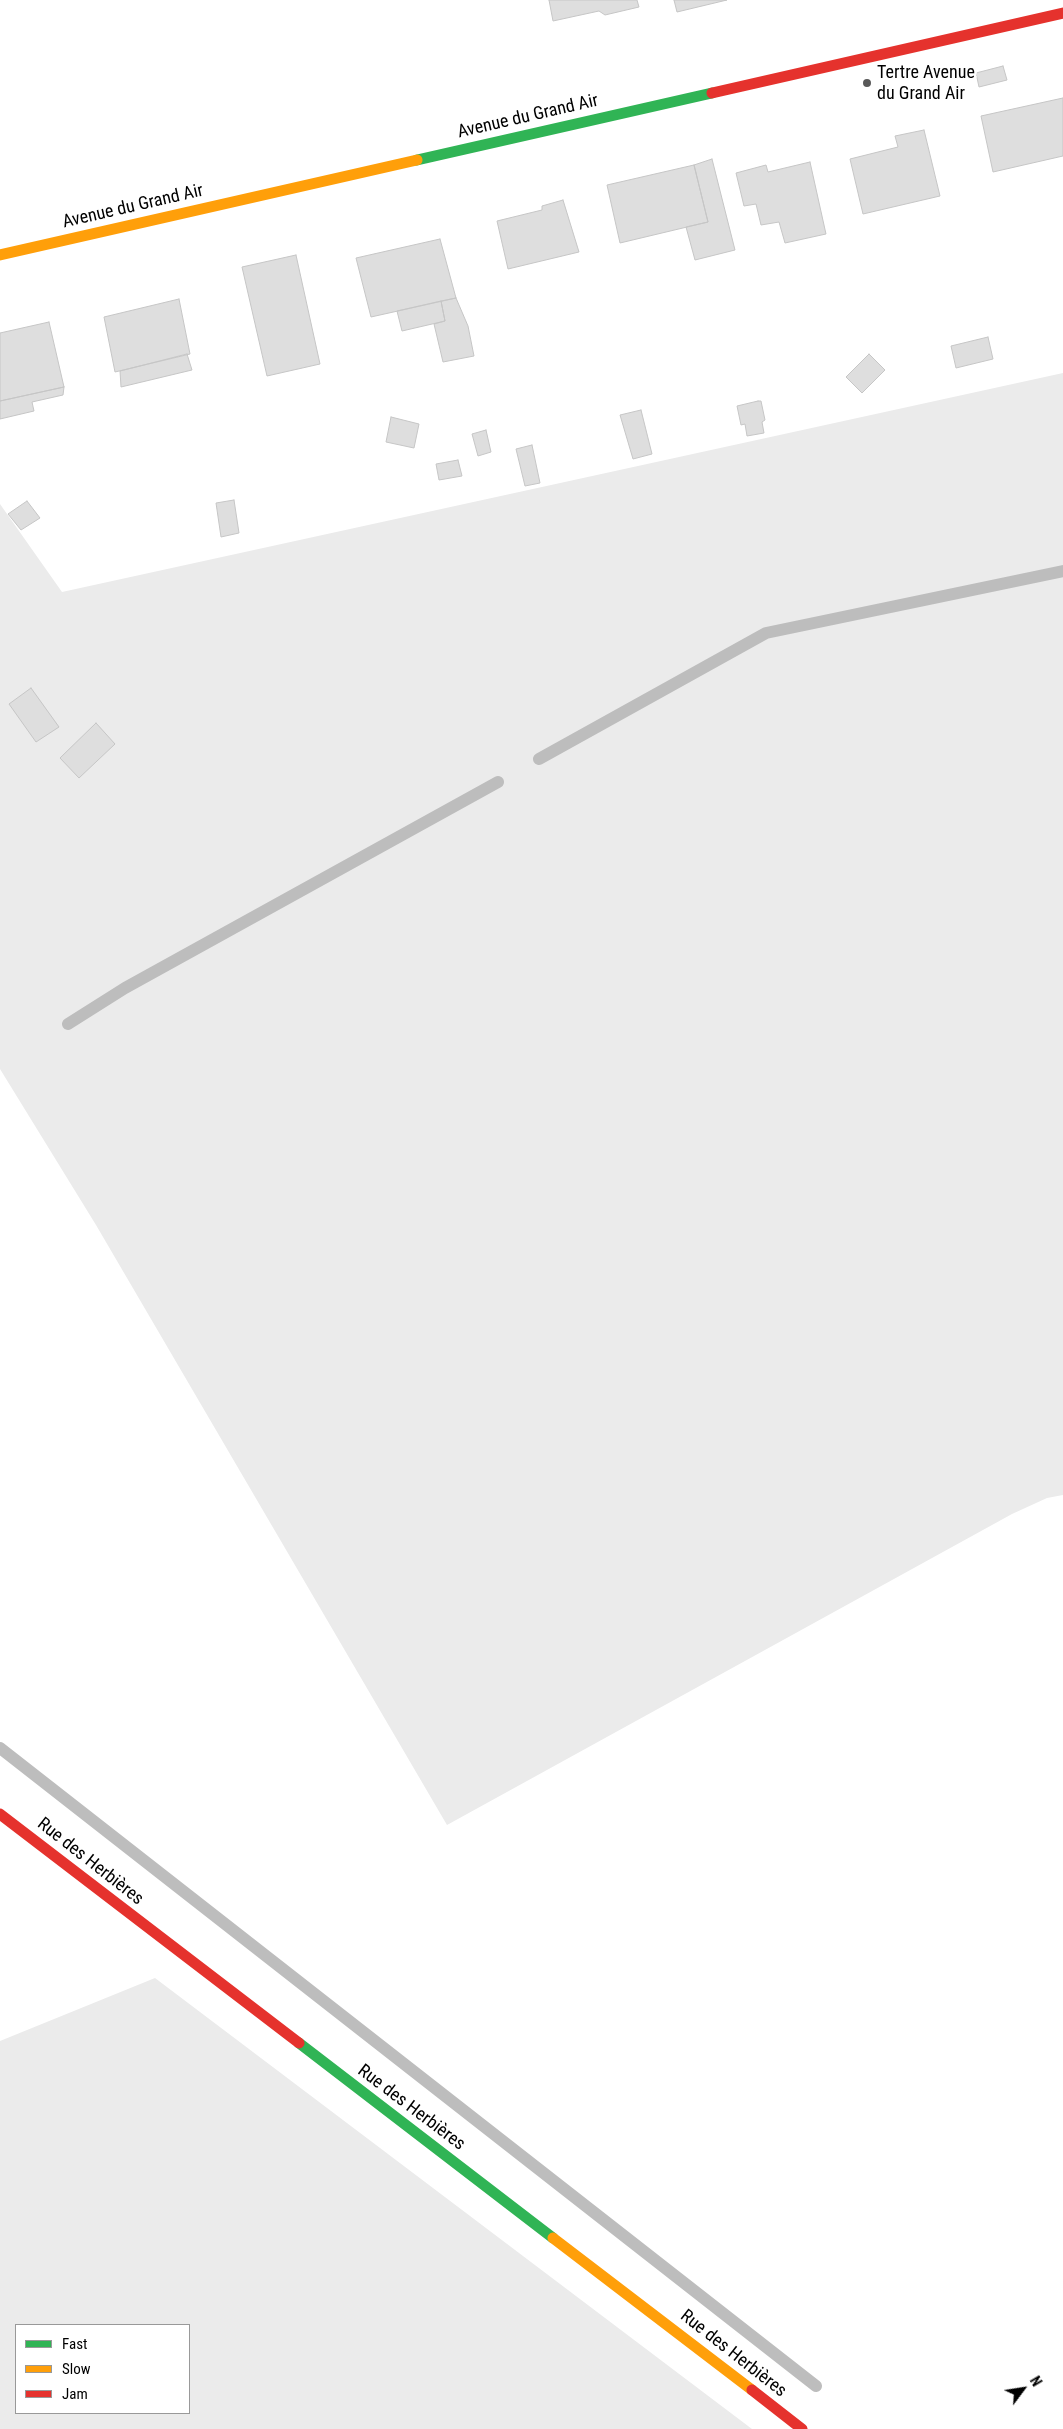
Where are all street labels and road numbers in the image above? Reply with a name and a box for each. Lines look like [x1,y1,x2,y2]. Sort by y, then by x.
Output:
street label: Avenue du Grand Air [455,90,601,144]
street label: Avenue du Grand Air [60,180,206,234]
street label: Rue des Herbières [33,1814,147,1910]
street label: Rue des Herbières [353,2061,469,2155]
street label: Rue des Herbières [676,2306,790,2402]

